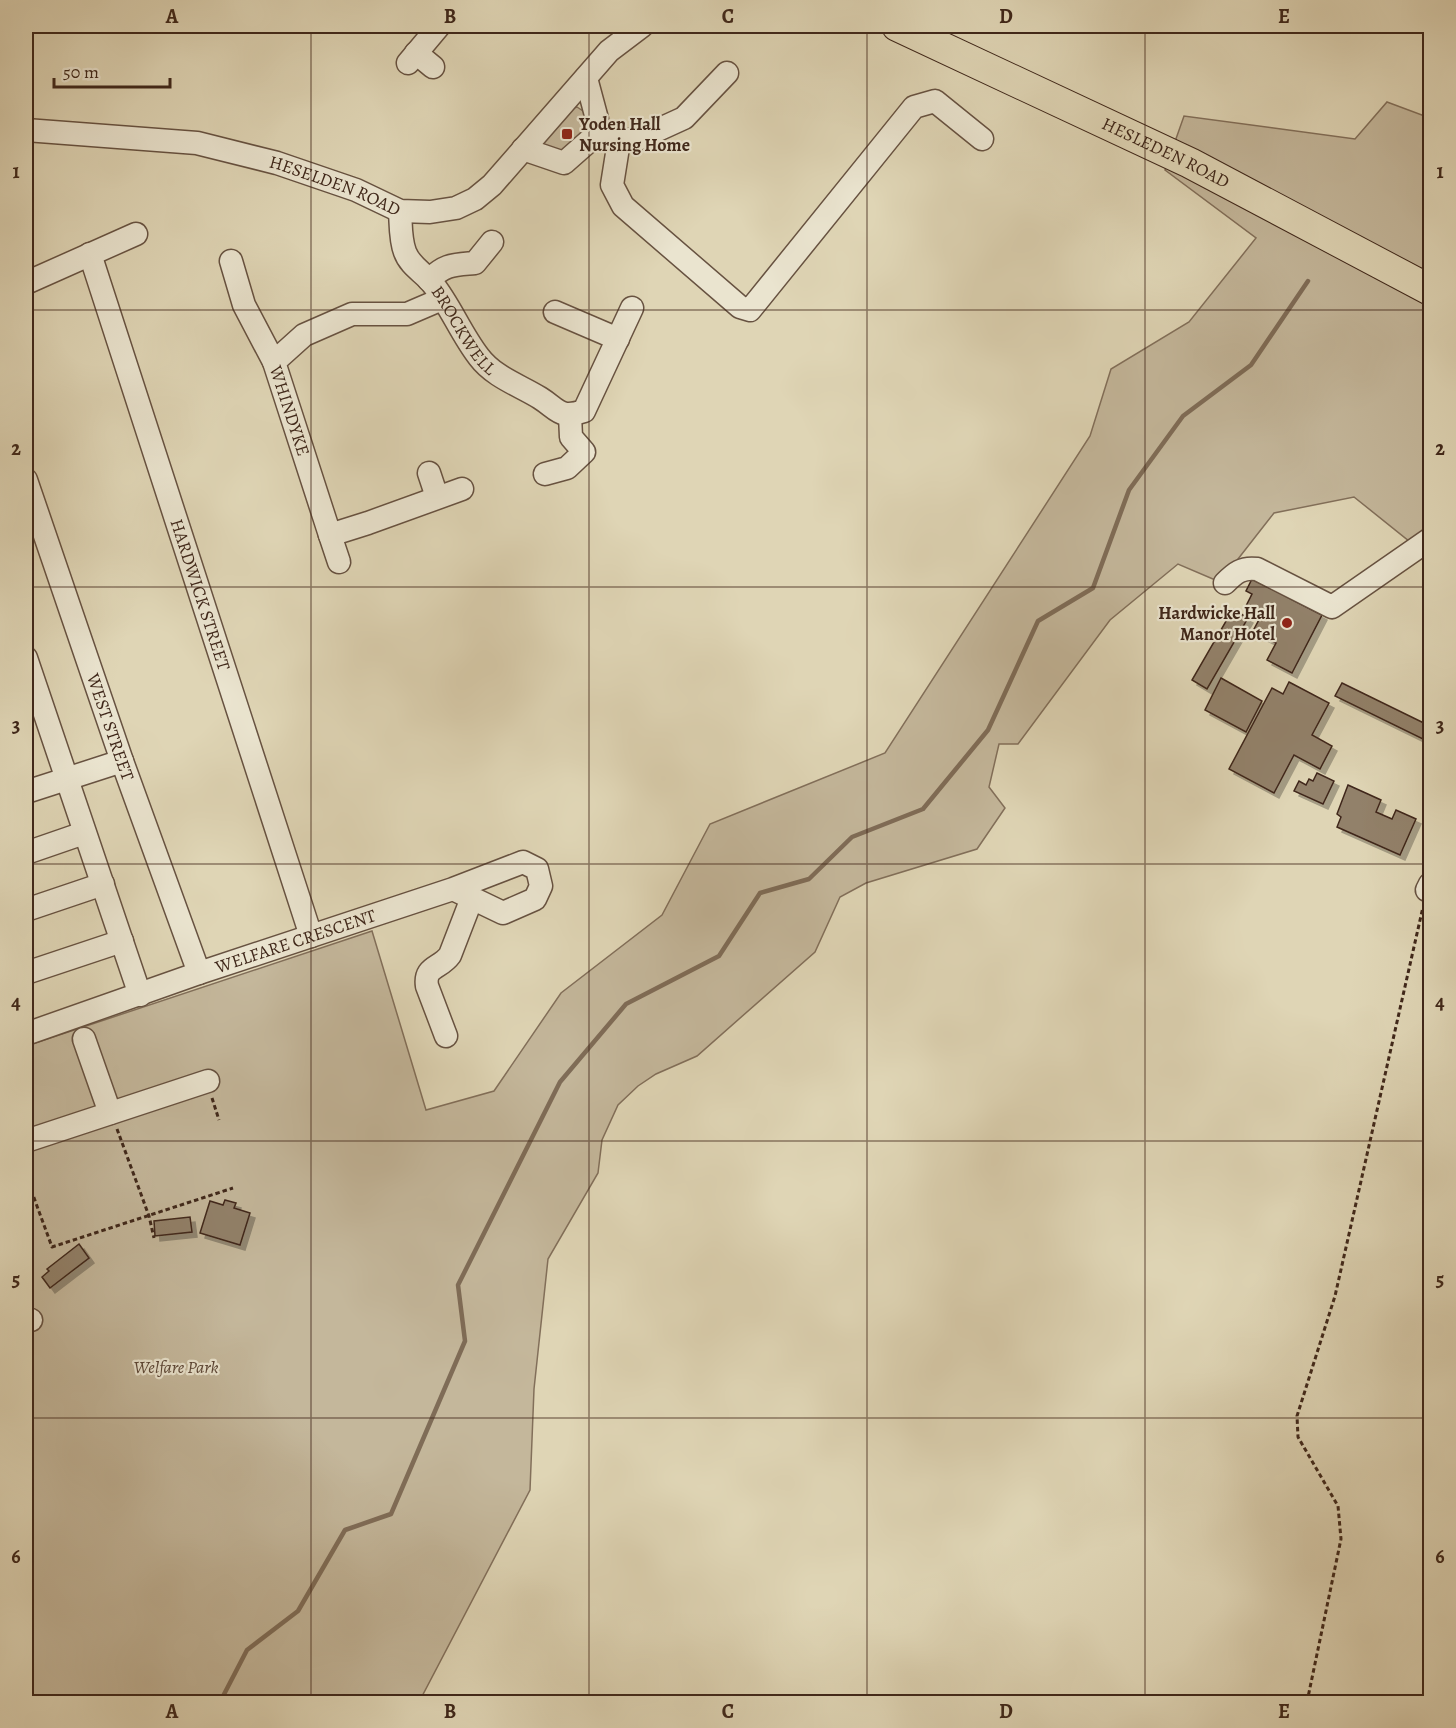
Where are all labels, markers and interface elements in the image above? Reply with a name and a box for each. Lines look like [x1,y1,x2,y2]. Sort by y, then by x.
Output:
text: A [165,3,179,30]
text: B [444,3,456,30]
text: C [722,3,734,30]
text: D [999,3,1013,30]
text: E [1278,3,1290,30]
scale bar [54,51,170,89]
text: 50 m [63,60,99,84]
street label: HESLEDEN ROAD [1098,111,1234,194]
place label: Yoden Hall Nursing Home [578,112,690,157]
marker: Yoden Hall Nursing Home [560,127,574,141]
street label: HESELDEN ROAD [267,150,405,222]
text: 1 [12,158,20,185]
text: 1 [1436,158,1444,185]
street label: BROCKWELL [426,281,502,381]
street label: WHINDYKE [264,361,316,459]
text: 2 [11,435,21,462]
text: 2 [1435,435,1445,462]
street label: HARDWICK STREET [165,516,236,674]
place label: Hardwicke Hall Manor Hotel [1158,601,1275,646]
marker: Hardwicke Hall Manor Hotel [1280,616,1294,630]
street label: WEST STREET [81,669,140,784]
text: 3 [12,712,20,739]
text: 3 [1436,712,1444,739]
street label: WELFARE CRESCENT [211,903,379,979]
text: 4 [11,989,21,1016]
text: 4 [1435,989,1445,1016]
text: 5 [12,1266,20,1293]
text: 5 [1436,1266,1444,1293]
park label: Welfare Park [133,1355,219,1379]
text: 6 [11,1543,21,1570]
text: 6 [1435,1543,1445,1570]
text: A [165,1698,179,1725]
text: B [444,1698,456,1725]
text: C [722,1698,734,1725]
text: D [999,1698,1013,1725]
text: E [1278,1698,1290,1725]

